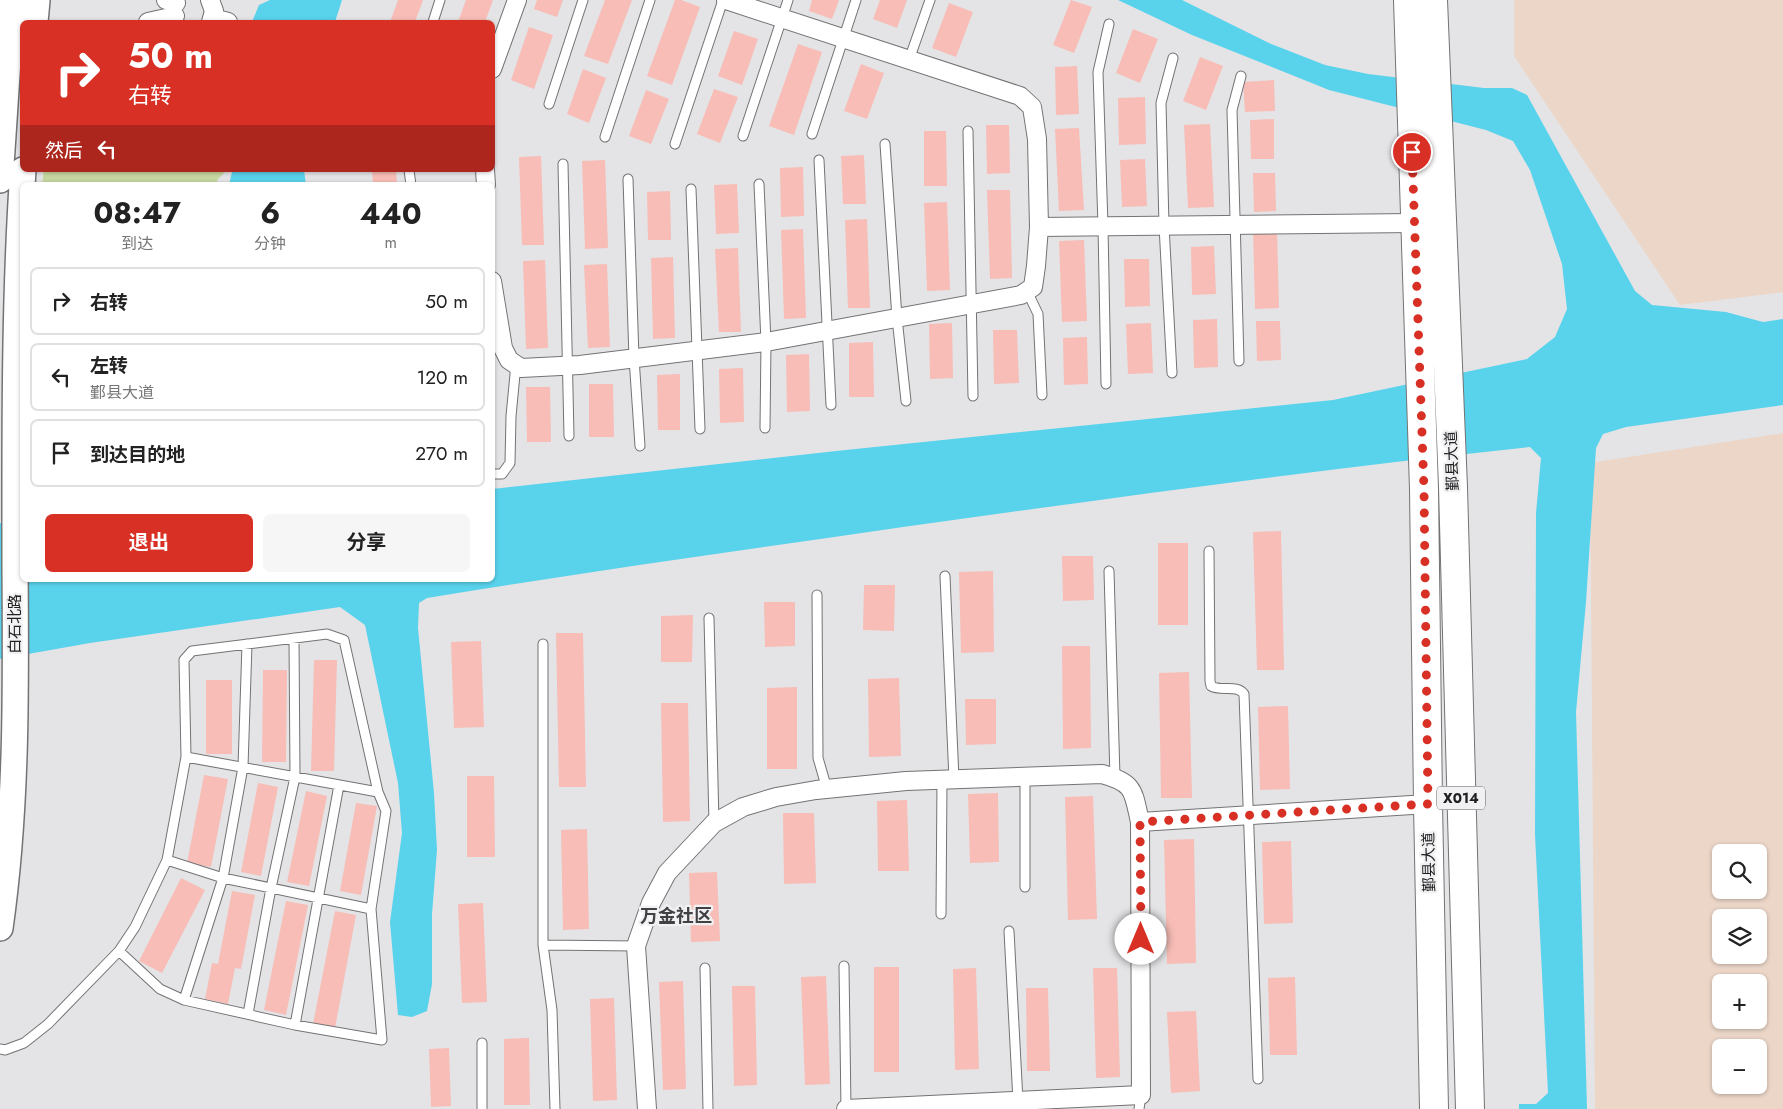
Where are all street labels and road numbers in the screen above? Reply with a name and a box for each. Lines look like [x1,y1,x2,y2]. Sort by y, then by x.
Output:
street label: 鄞县大道 [1440,431,1464,491]
street label: 白石北路 [4,594,26,654]
road number: X014 [1437,786,1485,810]
street label: 鄞县大道 [1417,832,1441,892]

